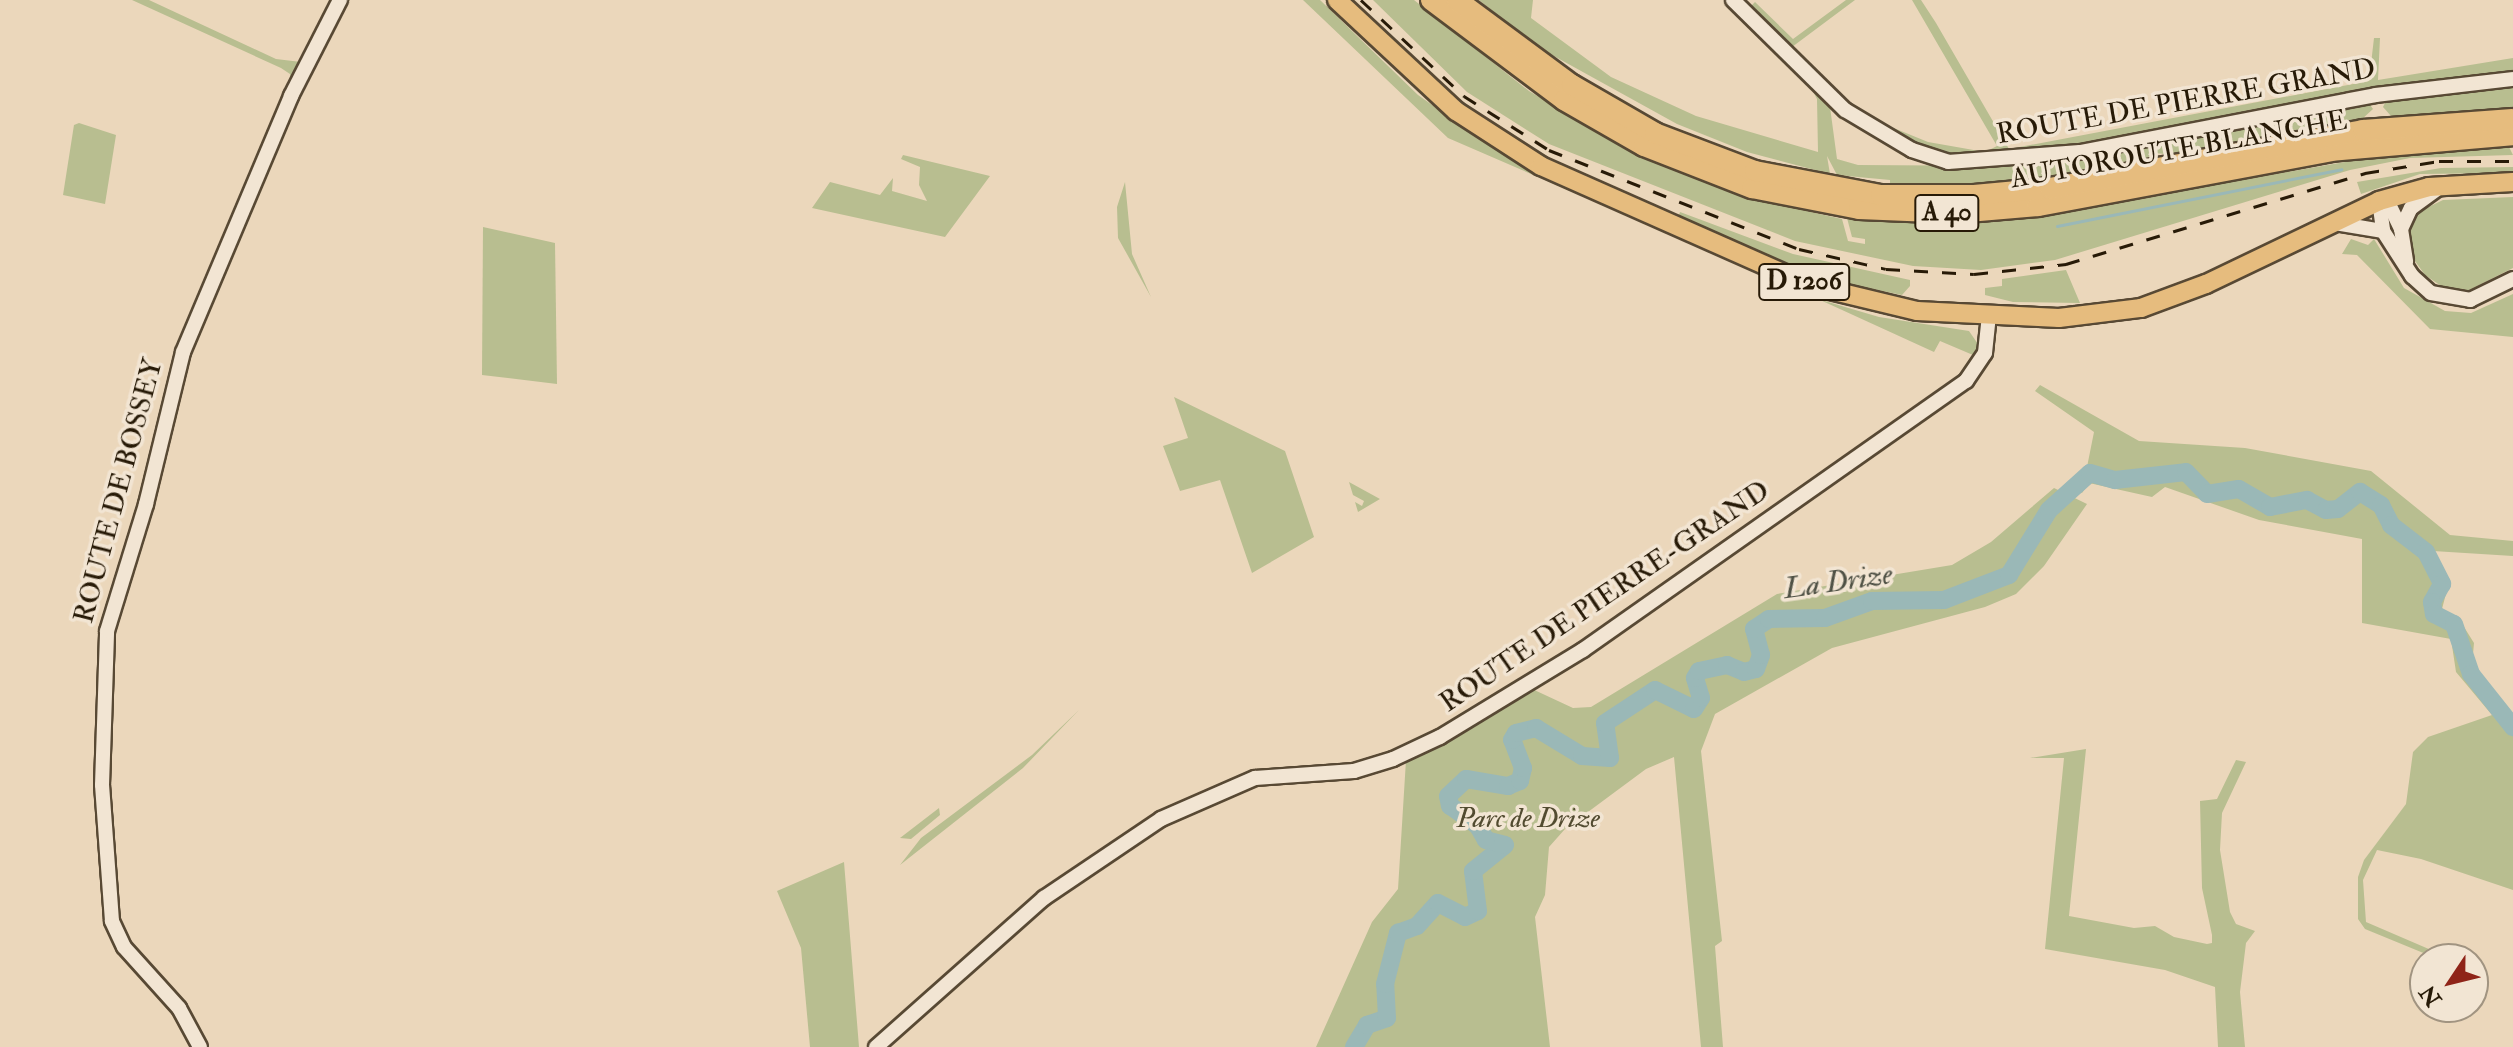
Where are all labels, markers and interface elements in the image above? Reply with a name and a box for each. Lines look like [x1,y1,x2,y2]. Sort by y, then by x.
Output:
street label: ROUTE DE PIERRE GRAND [1994,52,2378,152]
street label: AUTOROUTE BLANCHE [2008,104,2350,196]
road number: A 40 [1913,191,1981,235]
road number: D 1206 [1758,260,1850,304]
street label: ROUTE DE BOSSEY [67,355,171,627]
street label: ROUTE DE PIERRE-GRAND [1434,474,1776,720]
water label: La Drize [1781,557,1895,607]
park label: Parc de Drize [1456,802,1600,836]
north arrow [2409,943,2489,1023]
text: N [2414,980,2448,1012]

